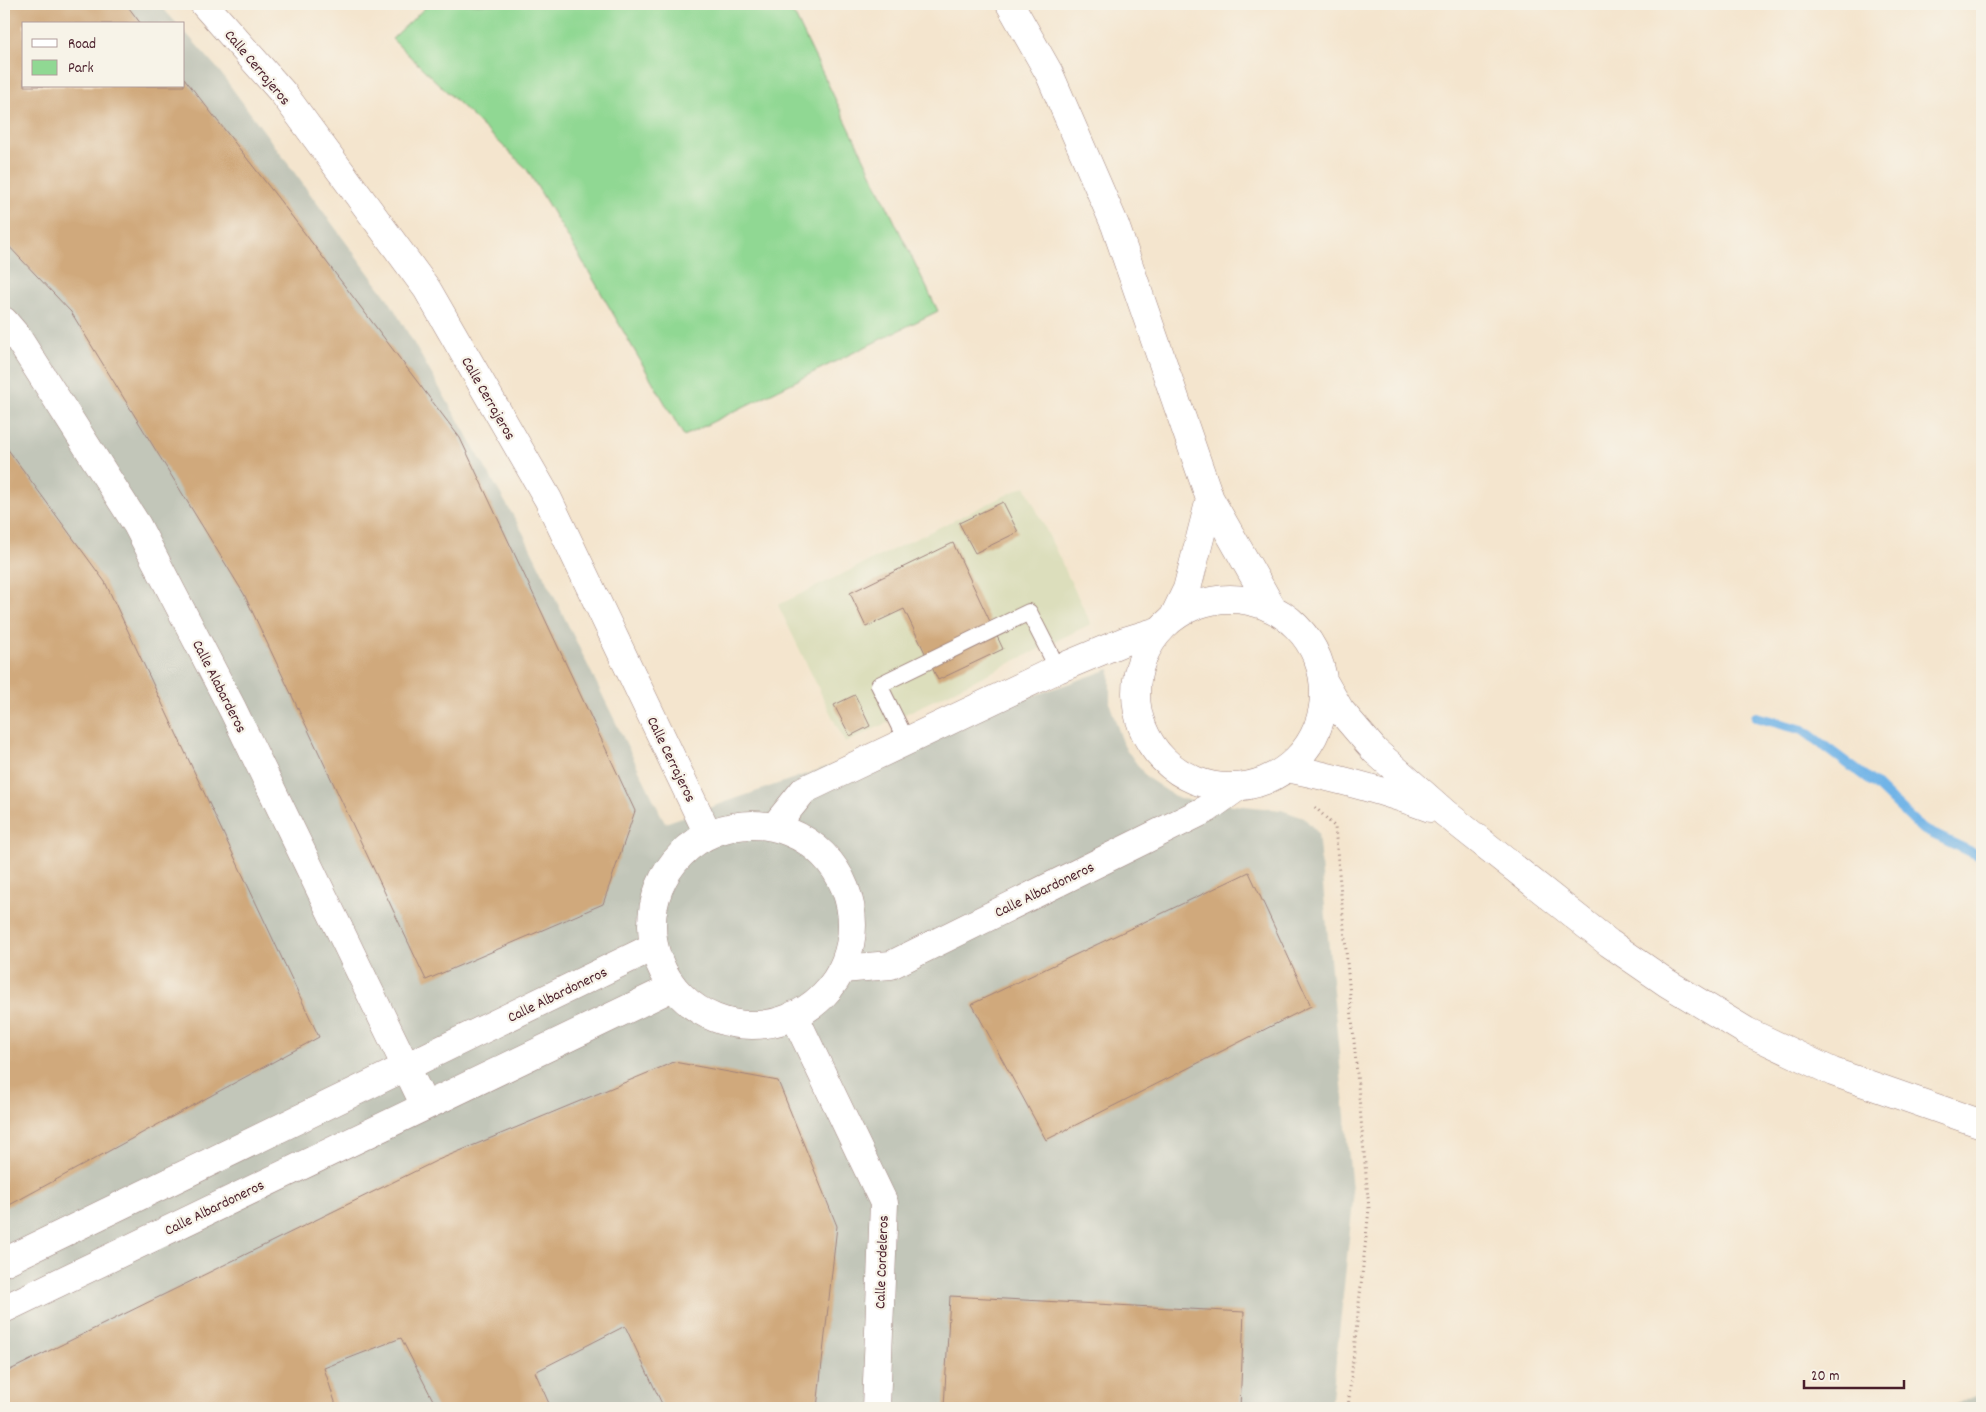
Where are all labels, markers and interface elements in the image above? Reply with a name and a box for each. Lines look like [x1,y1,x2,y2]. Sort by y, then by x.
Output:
legend [22,22,185,88]
street label: Calle Cerrajeros [218,26,295,111]
text: Road [68,34,96,56]
text: Park [68,58,94,80]
street label: Calle Cerrajeros [455,353,520,445]
street label: Calle Alabarderos [185,637,251,737]
street label: Calle Cerrajeros [640,713,700,806]
street label: Calle Albardoneros [991,857,1098,924]
street label: Calle Albardoneros [504,962,611,1029]
street label: Calle Albardoneros [161,1175,268,1242]
street label: Calle Cordeleros [870,1215,896,1309]
scale bar [1804,1357,1904,1389]
text: 20 m [1811,1366,1839,1388]

